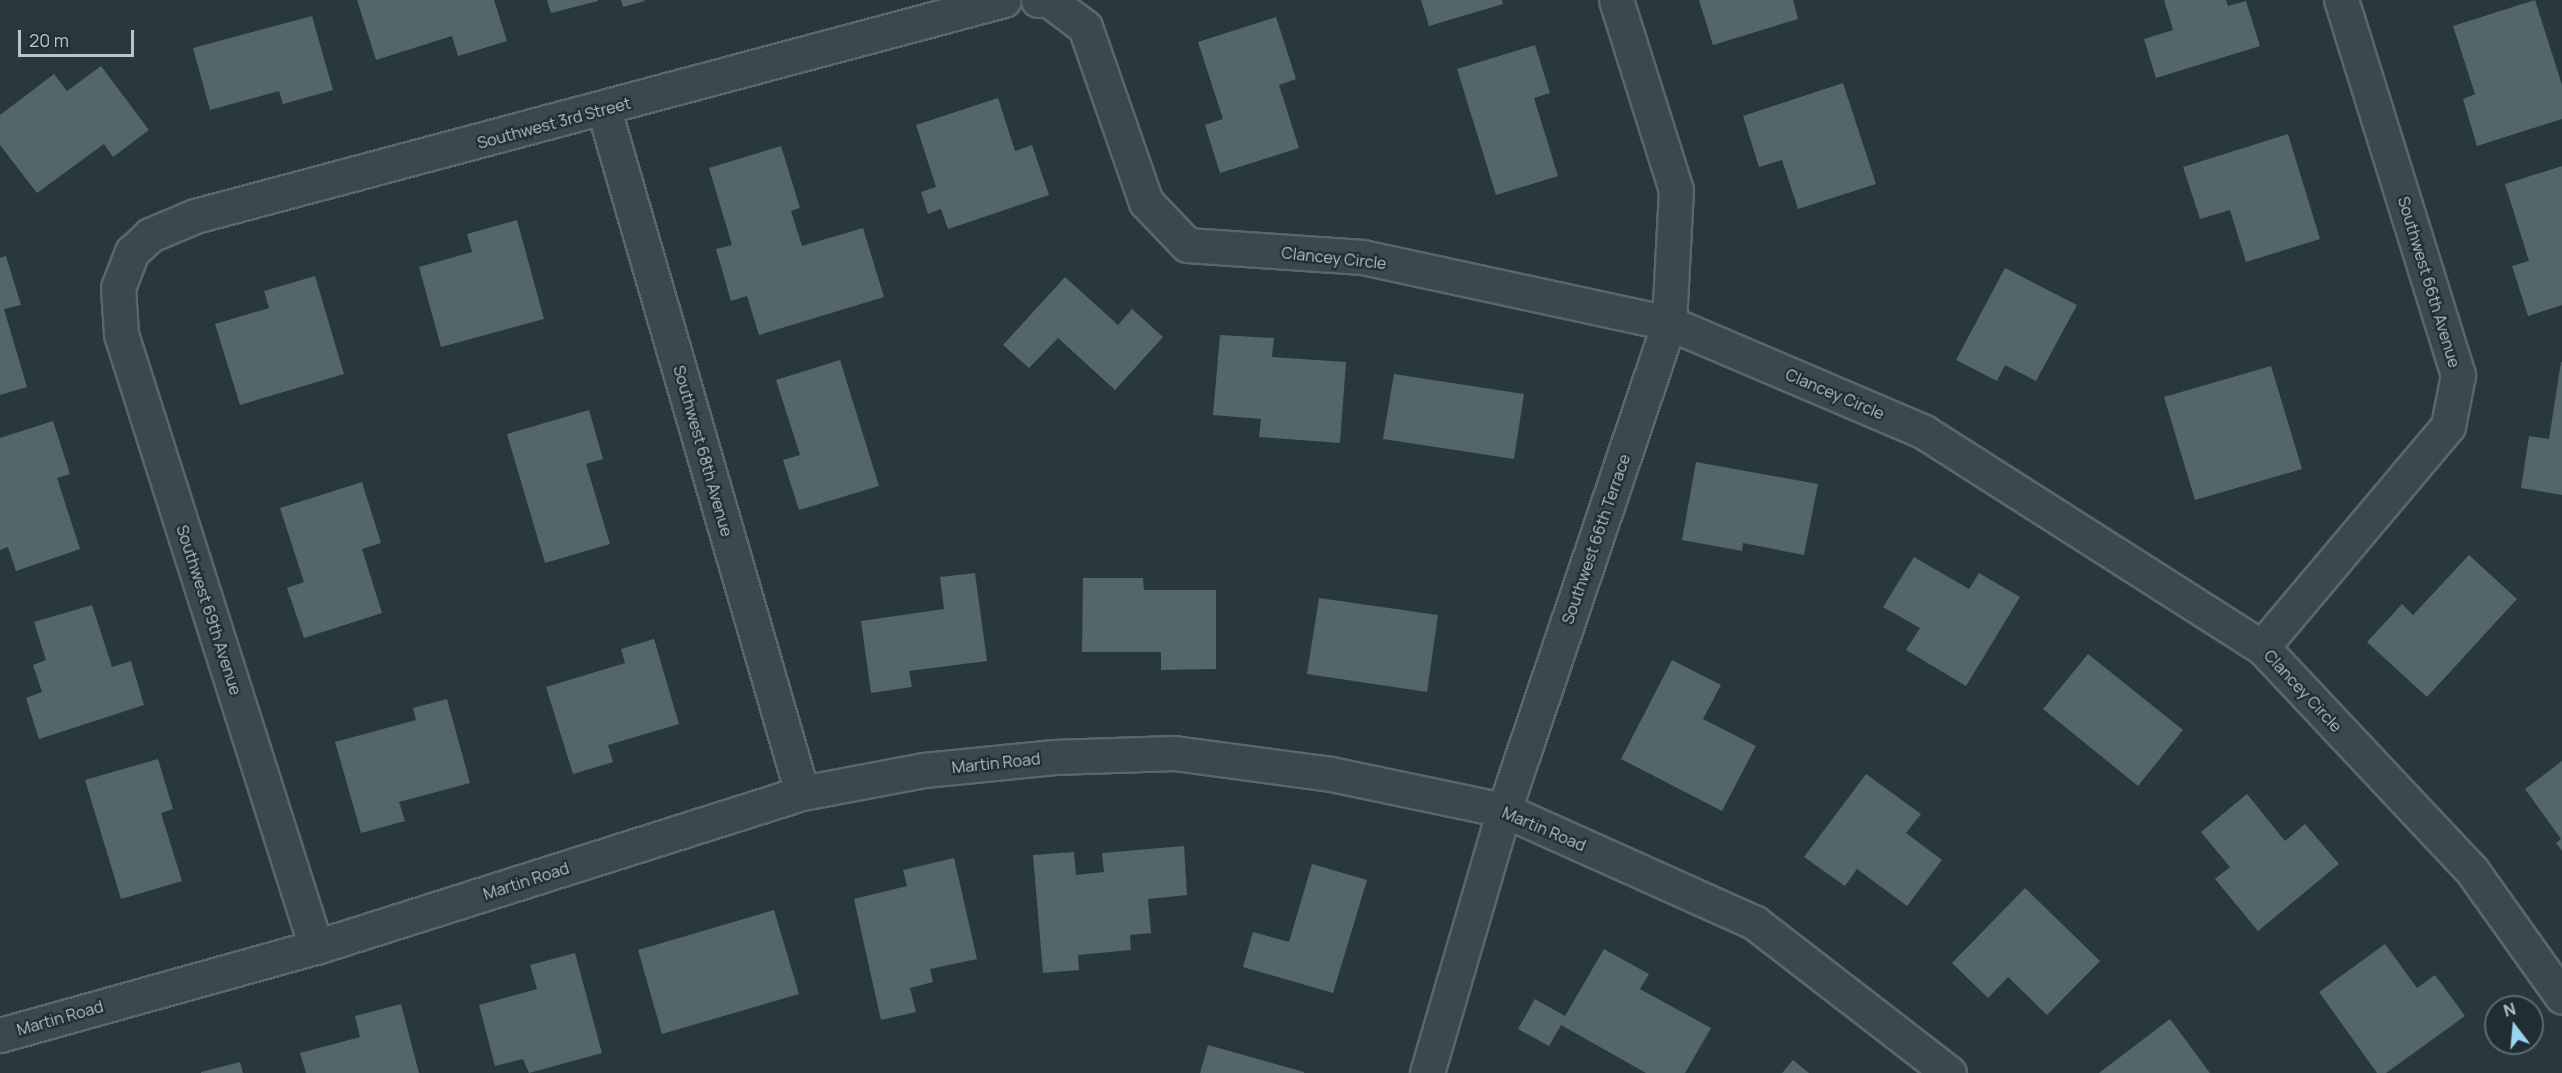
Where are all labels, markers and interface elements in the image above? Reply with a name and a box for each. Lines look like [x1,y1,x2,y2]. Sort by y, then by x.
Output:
scale bar [21,18,136,56]
text: 20 m [29,28,69,52]
street label: Southwest 3rd Street [475,93,633,153]
street label: Southwest 66th Avenue [2394,194,2464,370]
street label: Clancey Circle [1281,243,1387,273]
street label: Southwest 68th Avenue [669,363,737,539]
street label: Clancey Circle [1783,365,1887,423]
street label: Southwest 66th Terrace [1558,451,1634,627]
street label: Southwest 69th Avenue [172,523,246,697]
street label: Clancey Circle [2260,646,2346,736]
street label: Martin Road [951,749,1041,777]
street label: Martin Road [1499,803,1589,855]
street label: Martin Road [481,858,571,904]
north arrow [2484,995,2544,1055]
street label: Martin Road [15,997,105,1039]
text: N [2501,997,2518,1022]

